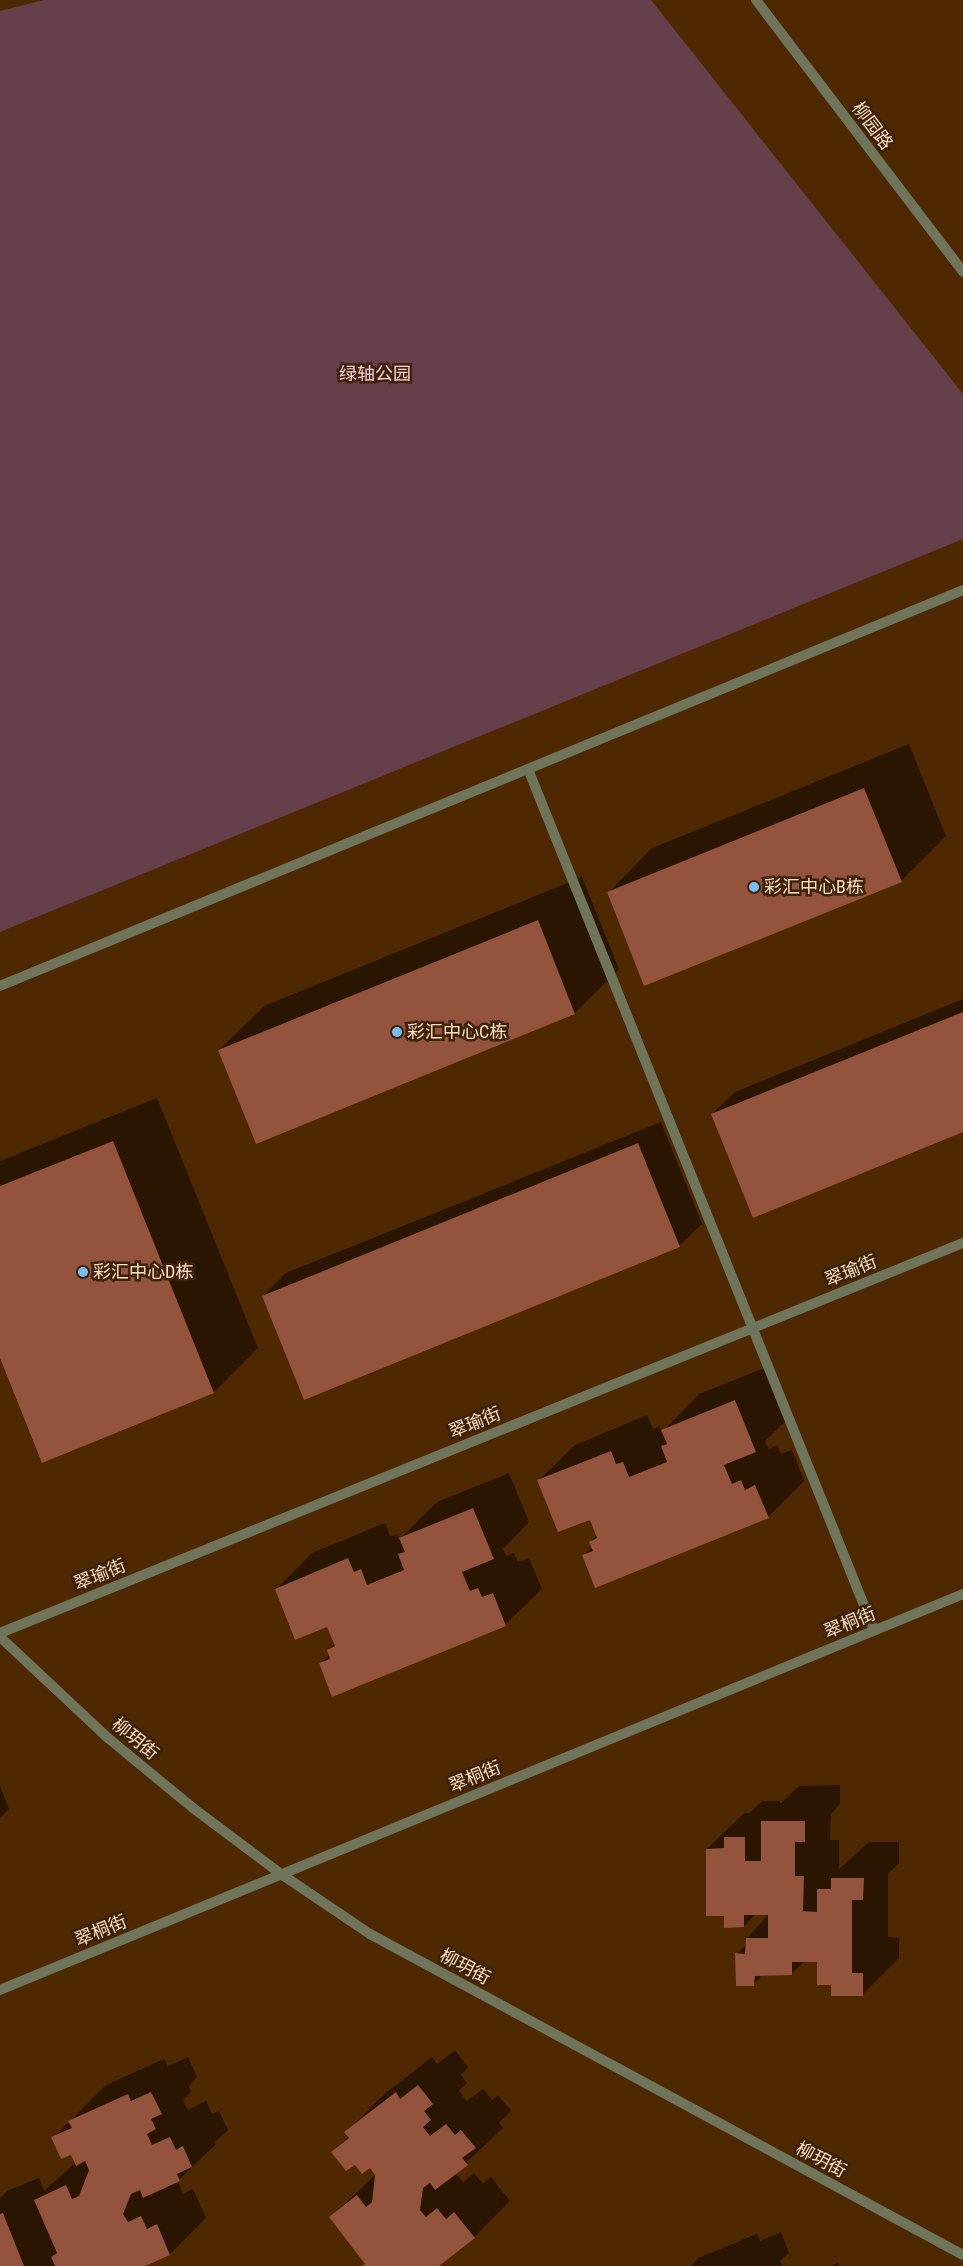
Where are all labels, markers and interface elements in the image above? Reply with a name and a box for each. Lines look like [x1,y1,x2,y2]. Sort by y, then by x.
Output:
street label: 柳园路 [847,98,897,154]
park label: 绿轴公园 [339,363,411,385]
place label: 彩汇中心B栋 [764,876,864,898]
marker: 彩汇中心B栋 [748,881,760,893]
place label: 彩汇中心C栋 [407,1021,507,1043]
marker: 彩汇中心C栋 [391,1026,403,1038]
street label: 翠瑜街 [822,1251,880,1291]
place label: 彩汇中心D栋 [93,1261,193,1283]
marker: 彩汇中心D栋 [77,1266,89,1278]
street label: 翠瑜街 [446,1403,504,1443]
street label: 翠瑜街 [71,1555,129,1595]
street label: 翠桐街 [821,1603,879,1643]
street label: 柳玥街 [107,1713,163,1765]
street label: 翠桐街 [446,1757,504,1797]
street label: 翠桐街 [72,1911,130,1951]
street label: 柳玥街 [436,1945,494,1989]
street label: 柳玥街 [792,2138,850,2182]

